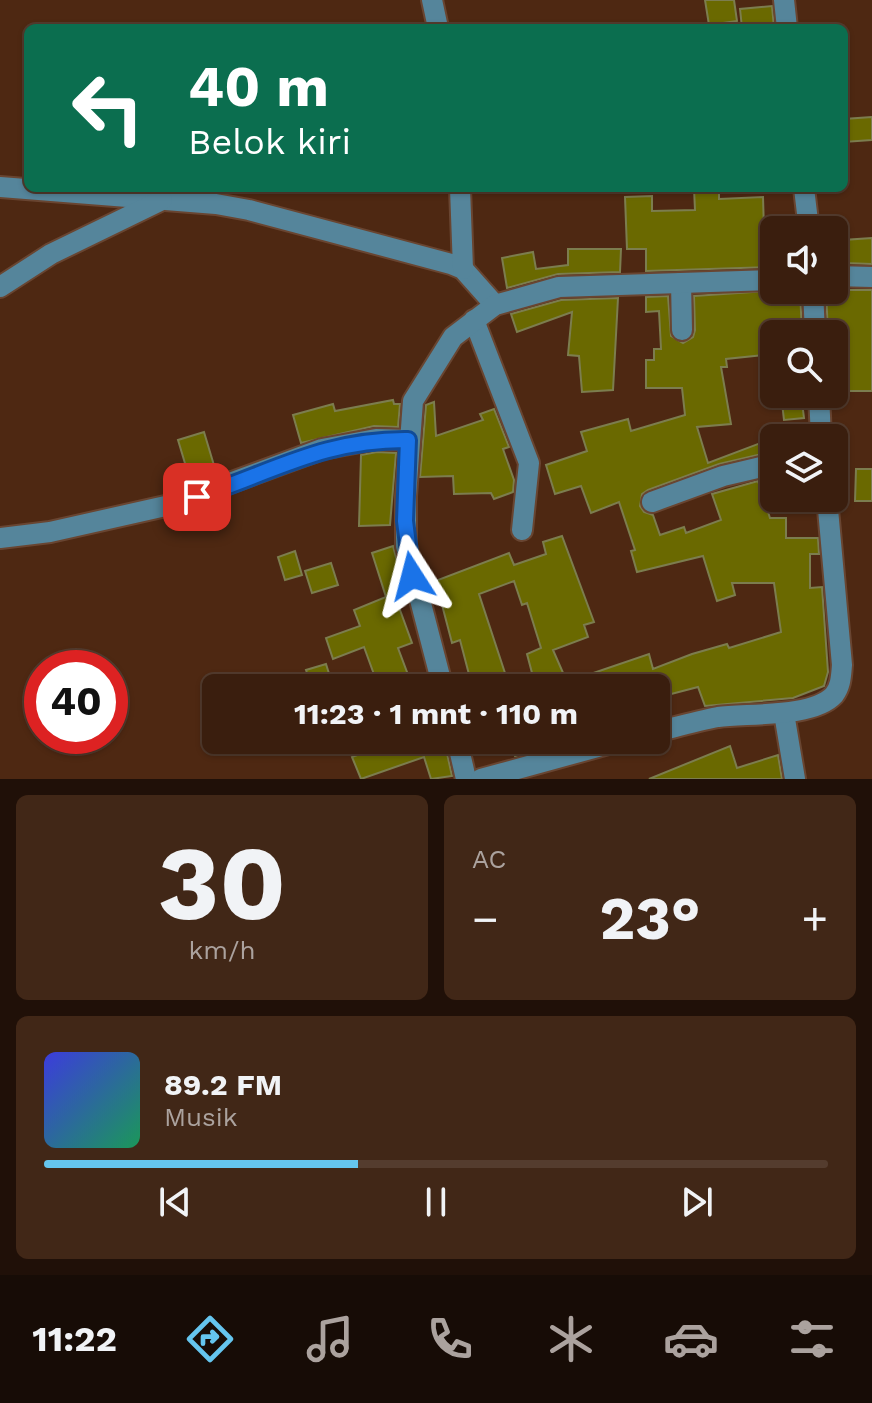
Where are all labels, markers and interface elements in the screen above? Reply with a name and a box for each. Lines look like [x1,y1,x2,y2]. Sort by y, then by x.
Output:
text: 40 m [188,54,329,120]
icon: left [56,56,160,160]
text: Belok kiri [188,121,351,163]
map controls [760,216,848,512]
button: sound [760,216,848,304]
button: search [760,320,848,408]
button: layers [760,424,848,512]
pin [163,463,231,531]
icon: arrive [175,475,219,519]
position arrow [370,534,454,618]
speed limit sign: 40 [24,650,128,754]
text: 11:23 · 1 mnt · 110 m [294,696,578,731]
text: 30 [158,822,286,944]
text: AC [472,844,506,874]
text: 23° [599,883,701,954]
text: − [472,893,499,945]
text: + [801,893,828,945]
text: km/h [189,935,255,965]
text: 89.2 FM [164,1067,282,1102]
text: Musik [164,1102,237,1132]
icon: previous [153,1180,197,1224]
icon: pause [414,1180,458,1224]
icon: next [675,1180,719,1224]
icon: directions [182,1311,238,1367]
icon: music [302,1311,358,1367]
icon: phone [422,1311,478,1367]
icon: climate [543,1311,599,1367]
icon: car [663,1311,719,1367]
icon: filters [784,1311,840,1367]
text: 11:22 [32,1318,117,1360]

